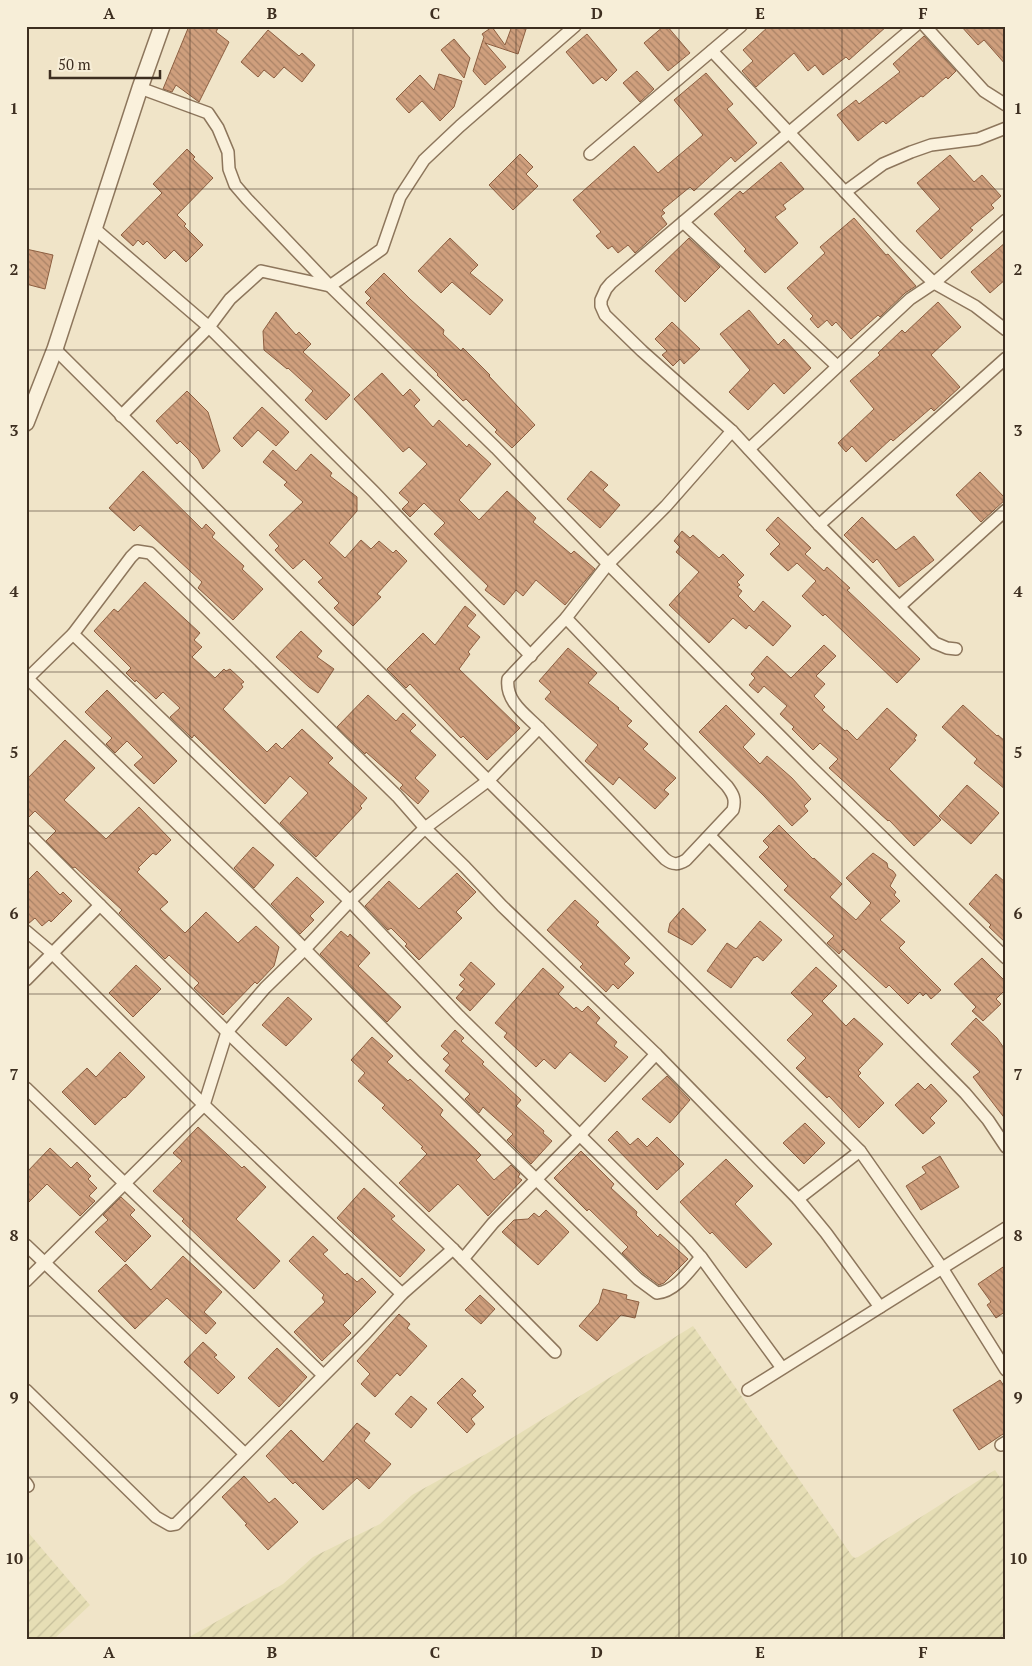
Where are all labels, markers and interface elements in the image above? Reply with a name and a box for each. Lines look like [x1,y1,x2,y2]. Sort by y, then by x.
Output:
text: A [103,2,115,24]
text: B [267,2,277,24]
text: C [430,2,440,24]
text: D [591,2,603,24]
text: E [755,2,765,24]
text: F [918,2,928,24]
scale bar [50,48,160,80]
text: 50 m [58,54,91,74]
text: 1 [9,97,19,119]
text: 1 [1013,97,1023,119]
text: 2 [9,258,19,280]
text: 2 [1013,258,1023,280]
text: 3 [9,419,19,441]
text: 3 [1013,419,1023,441]
text: 4 [9,580,19,602]
text: 4 [1013,580,1023,602]
text: 5 [9,741,19,763]
text: 5 [1013,741,1023,763]
text: 6 [9,902,19,924]
text: 6 [1013,902,1023,924]
text: 7 [9,1063,19,1085]
text: 7 [1013,1063,1023,1085]
text: 8 [9,1224,19,1246]
text: 8 [1013,1224,1023,1246]
text: 9 [9,1386,19,1408]
text: 9 [1013,1386,1023,1408]
text: 10 [5,1547,23,1569]
text: 10 [1009,1547,1027,1569]
text: A [103,1641,115,1663]
text: B [267,1641,277,1663]
text: C [430,1641,440,1663]
text: D [591,1641,603,1663]
text: E [755,1641,765,1663]
text: F [918,1641,928,1663]

